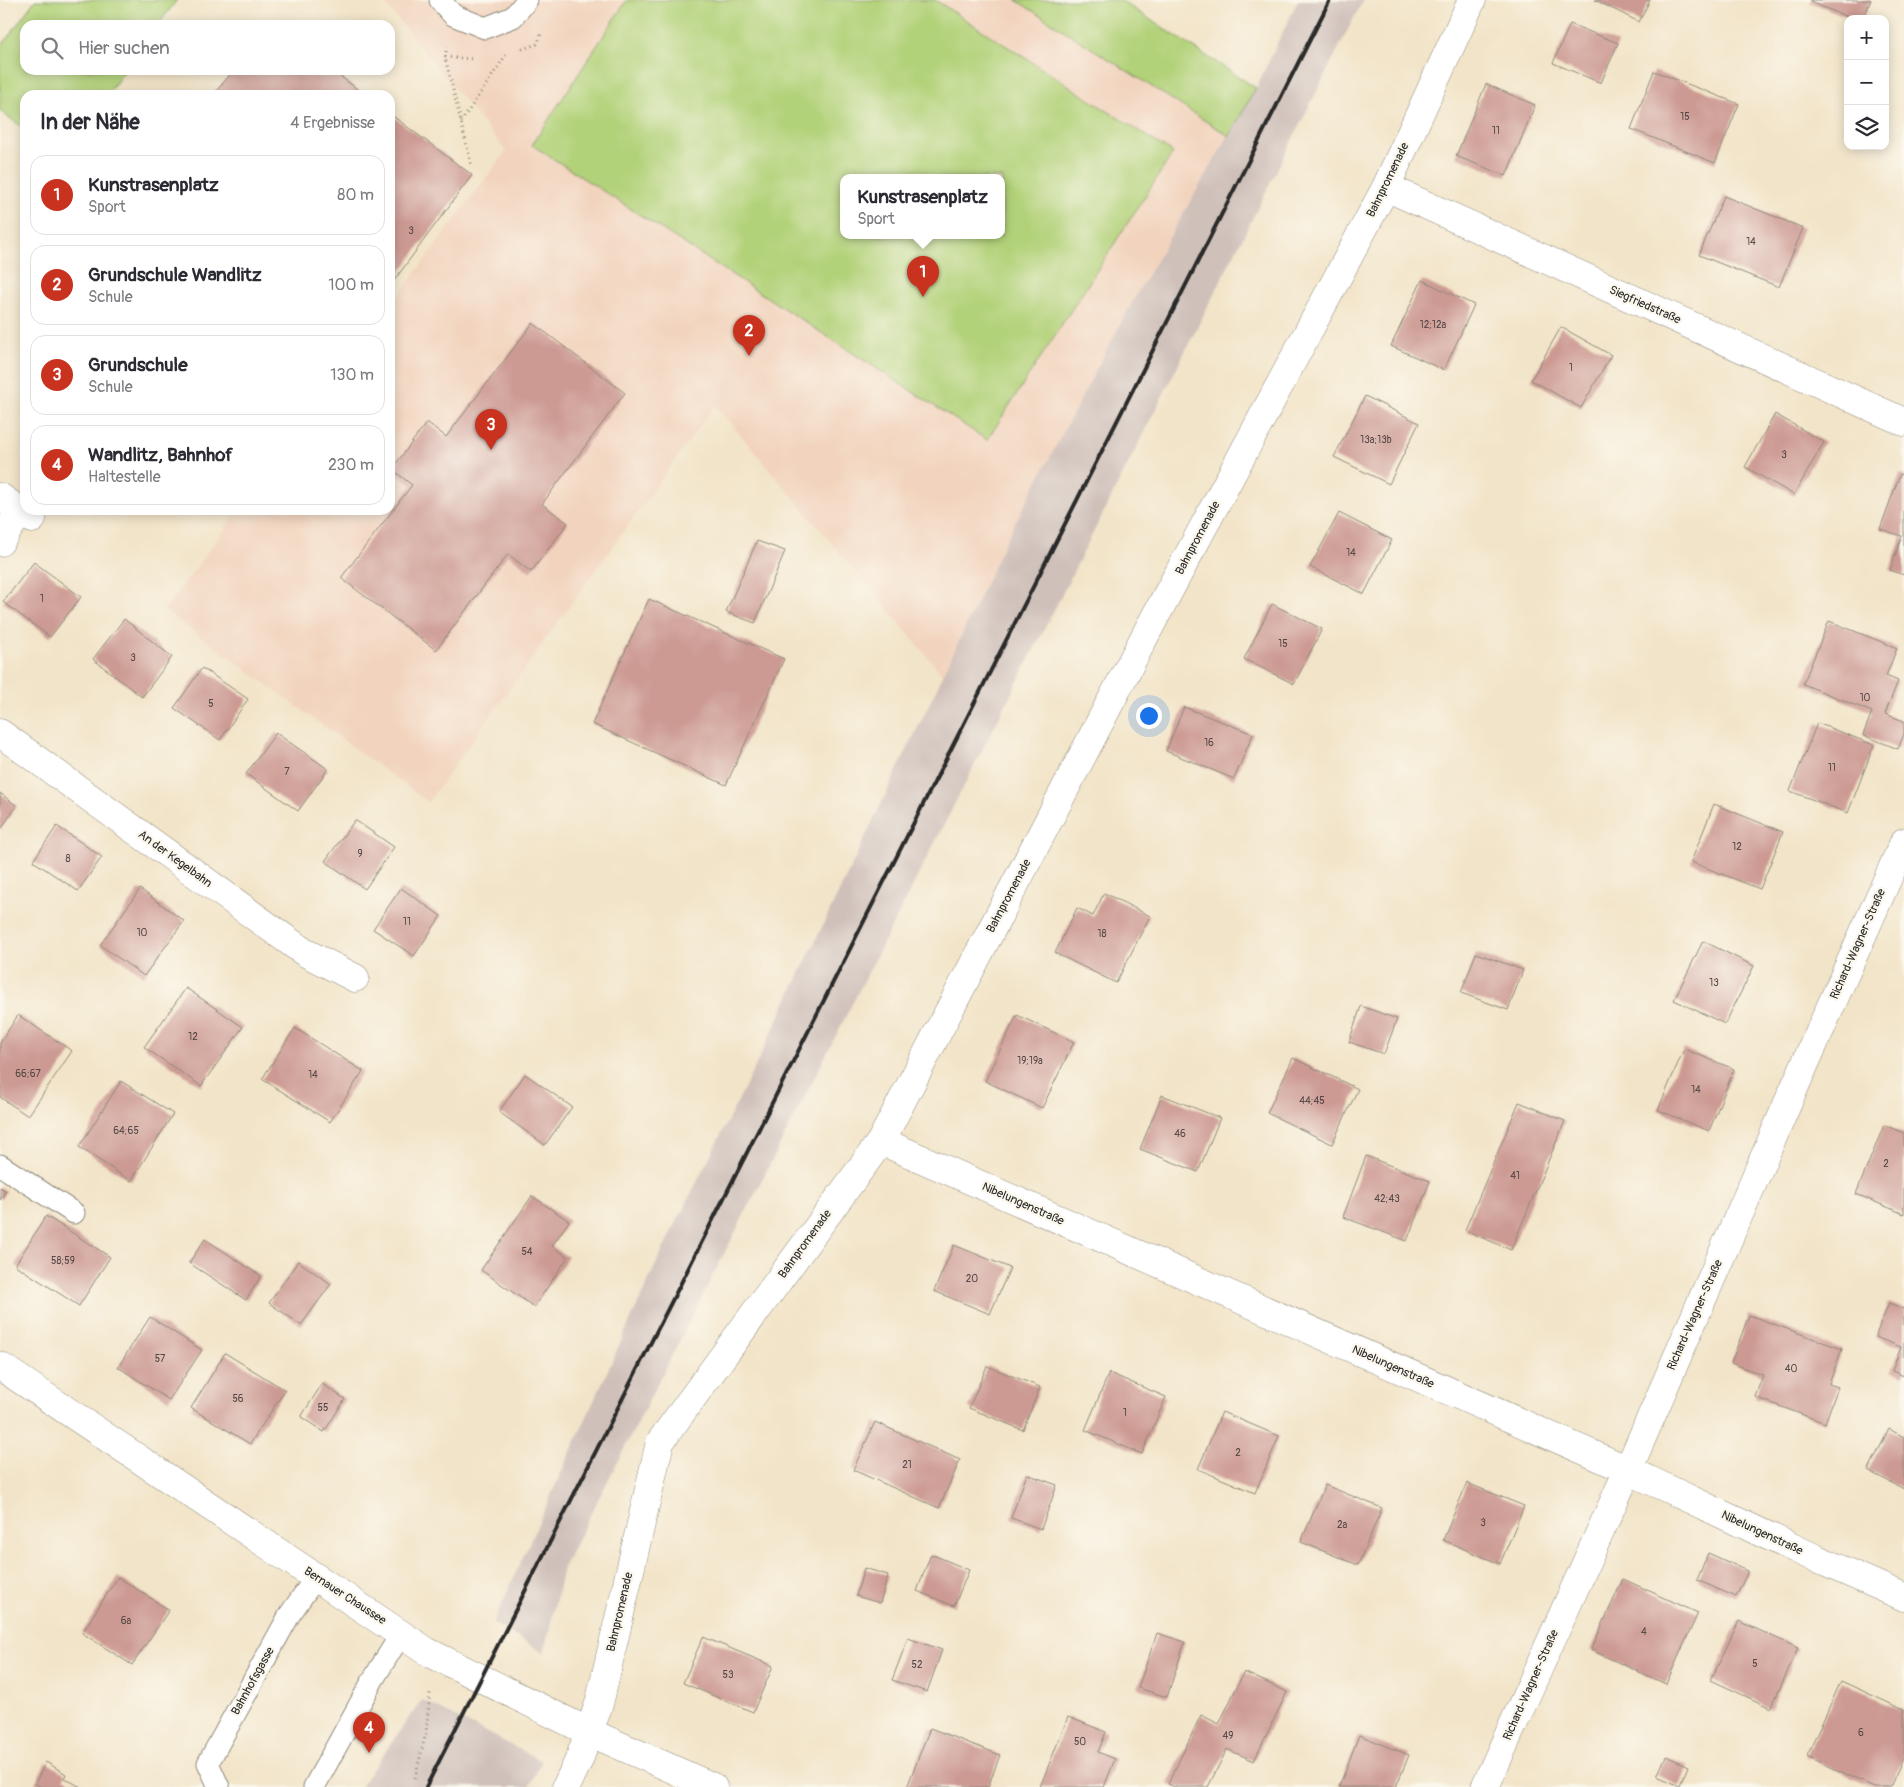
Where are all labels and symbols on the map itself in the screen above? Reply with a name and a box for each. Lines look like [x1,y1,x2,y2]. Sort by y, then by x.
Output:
house number: 15 [1680,111,1690,123]
house number: 11 [1492,125,1500,137]
street label: Bahnpromenade [1363,140,1413,220]
house number: 3 [408,225,414,237]
house number: 14 [1746,236,1756,248]
pin: 1 [907,256,939,297]
street label: Siegfriedstraße [1607,283,1683,327]
pin: 2 [733,315,765,356]
house number: 12;12a [1420,319,1447,331]
house number: 1 [1569,362,1573,374]
pin: 3 [475,409,507,450]
house number: 13a;13b [1360,434,1392,446]
house number: 3 [1781,449,1787,461]
street label: Bahnpromenade [1172,499,1224,577]
house number: 14 [1346,547,1356,559]
house number: 1 [40,593,44,605]
house number: 15 [1278,638,1288,650]
house number: 3 [130,652,136,664]
house number: 10 [1860,692,1871,704]
house number: 5 [208,698,214,710]
your location [1136,703,1162,729]
house number: 16 [1204,737,1214,749]
house number: 11 [1828,762,1836,774]
house number: 7 [284,766,290,778]
street label: An der Kegelbahn [135,827,215,891]
house number: 12 [1732,841,1742,853]
house number: 9 [357,848,363,860]
house number: 8 [65,853,71,865]
street label: Bahnpromenade [983,857,1035,935]
street label: Richard-Wagner-Straße [1827,886,1889,1002]
house number: 11 [403,916,411,928]
house number: 10 [137,927,148,939]
house number: 18 [1098,928,1106,940]
house number: 13 [1709,977,1719,989]
house number: 12 [188,1031,198,1043]
house number: 19;19a [1017,1055,1043,1067]
house number: 66;67 [15,1068,41,1080]
house number: 14 [308,1069,318,1081]
house number: 14 [1691,1084,1701,1096]
house number: 44;45 [1299,1095,1325,1107]
house number: 64;65 [113,1125,139,1137]
house number: 46 [1174,1128,1186,1140]
house number: 2 [1883,1158,1889,1170]
house number: 41 [1510,1170,1520,1182]
street label: Nibelungenstraße [980,1179,1067,1229]
house number: 42;43 [1374,1193,1400,1205]
street label: Bahnpromenade [775,1207,835,1281]
house number: 54 [521,1246,533,1258]
house number: 58;59 [51,1255,75,1267]
street label: Richard-Wagner-Straße [1664,1257,1726,1373]
house number: 20 [966,1273,978,1285]
street label: Nibelungenstraße [1350,1342,1437,1392]
house number: 57 [155,1353,166,1365]
house number: 40 [1785,1363,1797,1375]
house number: 56 [232,1393,244,1405]
house number: 55 [318,1402,328,1414]
house number: 1 [1123,1407,1127,1419]
house number: 2 [1235,1447,1241,1459]
house number: 21 [902,1459,912,1471]
street label: Nibelungenstraße [1719,1507,1805,1559]
house number: 3 [1480,1517,1486,1529]
house number: 2a [1337,1519,1347,1531]
street label: Bernauer Chaussee [301,1564,389,1628]
street label: Bahnpromenade [604,1571,636,1653]
house number: 6a [121,1615,132,1627]
house number: 4 [1641,1626,1647,1638]
street label: Richard-Wagner-Straße [1500,1627,1562,1743]
street label: Bahnhofsgasse [228,1644,278,1718]
house number: 5 [1752,1658,1758,1670]
house number: 52 [911,1659,923,1671]
house number: 53 [723,1669,734,1681]
pin: 4 [353,1712,385,1753]
house number: 6 [1858,1727,1864,1739]
house number: 49 [1223,1730,1233,1742]
house number: 50 [1074,1736,1086,1748]

